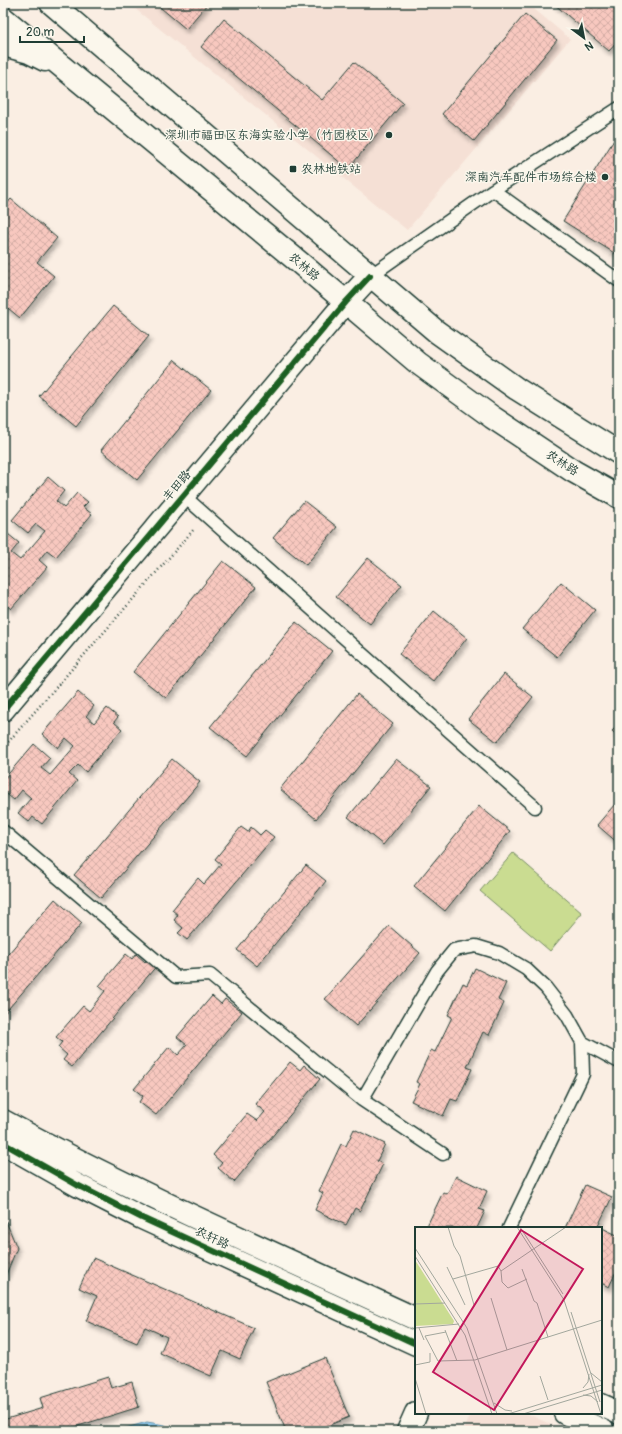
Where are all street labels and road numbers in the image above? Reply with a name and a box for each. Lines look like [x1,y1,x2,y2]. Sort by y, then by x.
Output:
street label: 农林路 [285,250,323,284]
street label: 农林路 [543,447,581,479]
street label: 丰田路 [160,467,194,505]
street label: 农轩路 [193,1224,231,1252]

